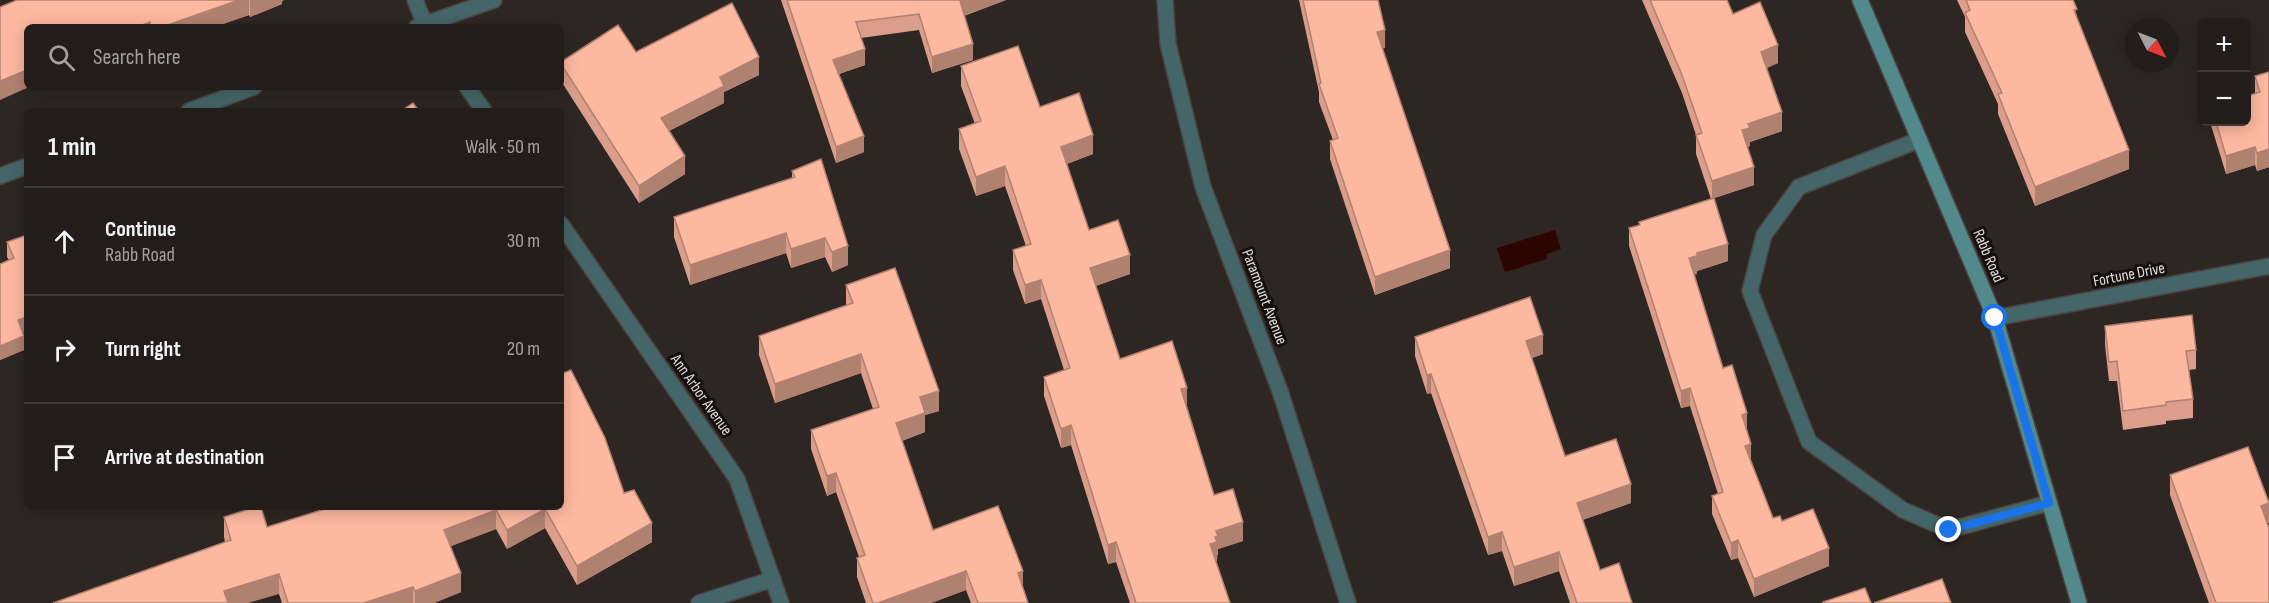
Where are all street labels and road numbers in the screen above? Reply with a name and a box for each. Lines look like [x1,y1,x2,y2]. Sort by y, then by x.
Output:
street label: Rabb Road [1968,227,2008,285]
street label: Paramount Avenue [1237,247,1291,347]
street label: Fortune Drive [2092,259,2166,291]
street label: Ann Arbor Avenue [665,350,736,439]

